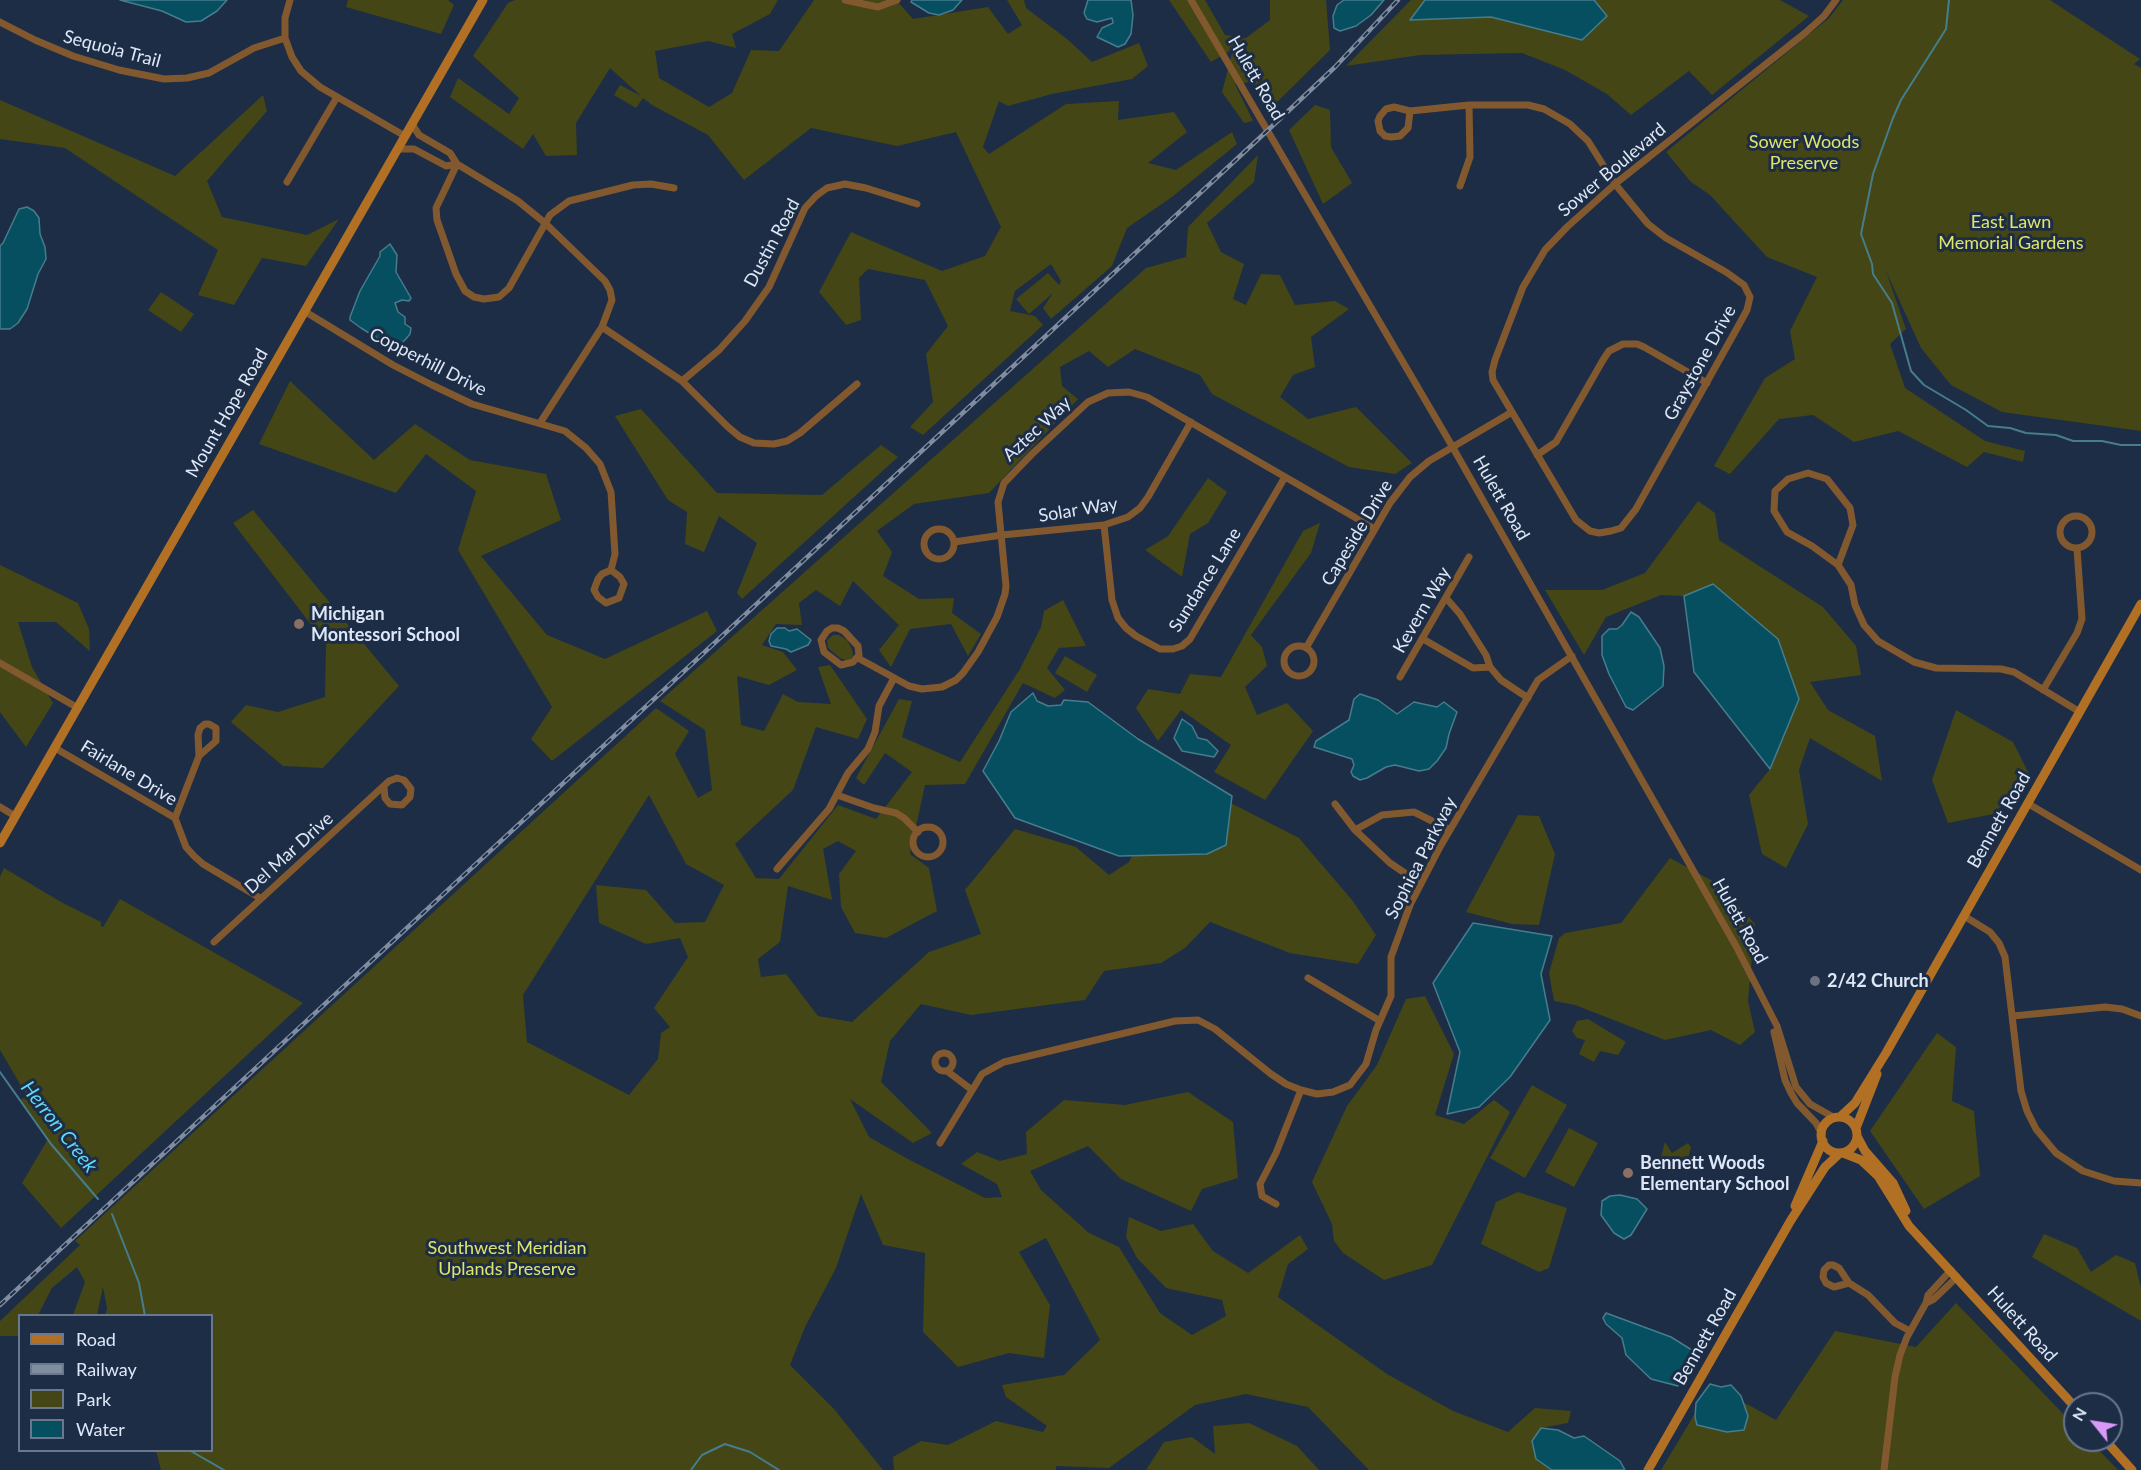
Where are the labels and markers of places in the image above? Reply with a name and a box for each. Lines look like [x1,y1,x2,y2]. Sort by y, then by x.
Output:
place label: Michigan Montessori School [311,603,460,646]
marker: Michigan Montessori School [292,617,306,631]
place label: 2/42 Church [1827,970,1929,992]
marker: 2/42 Church [1808,974,1822,988]
place label: Bennett Woods Elementary School [1640,1152,1789,1194]
marker: Bennett Woods Elementary School [1621,1166,1635,1180]

